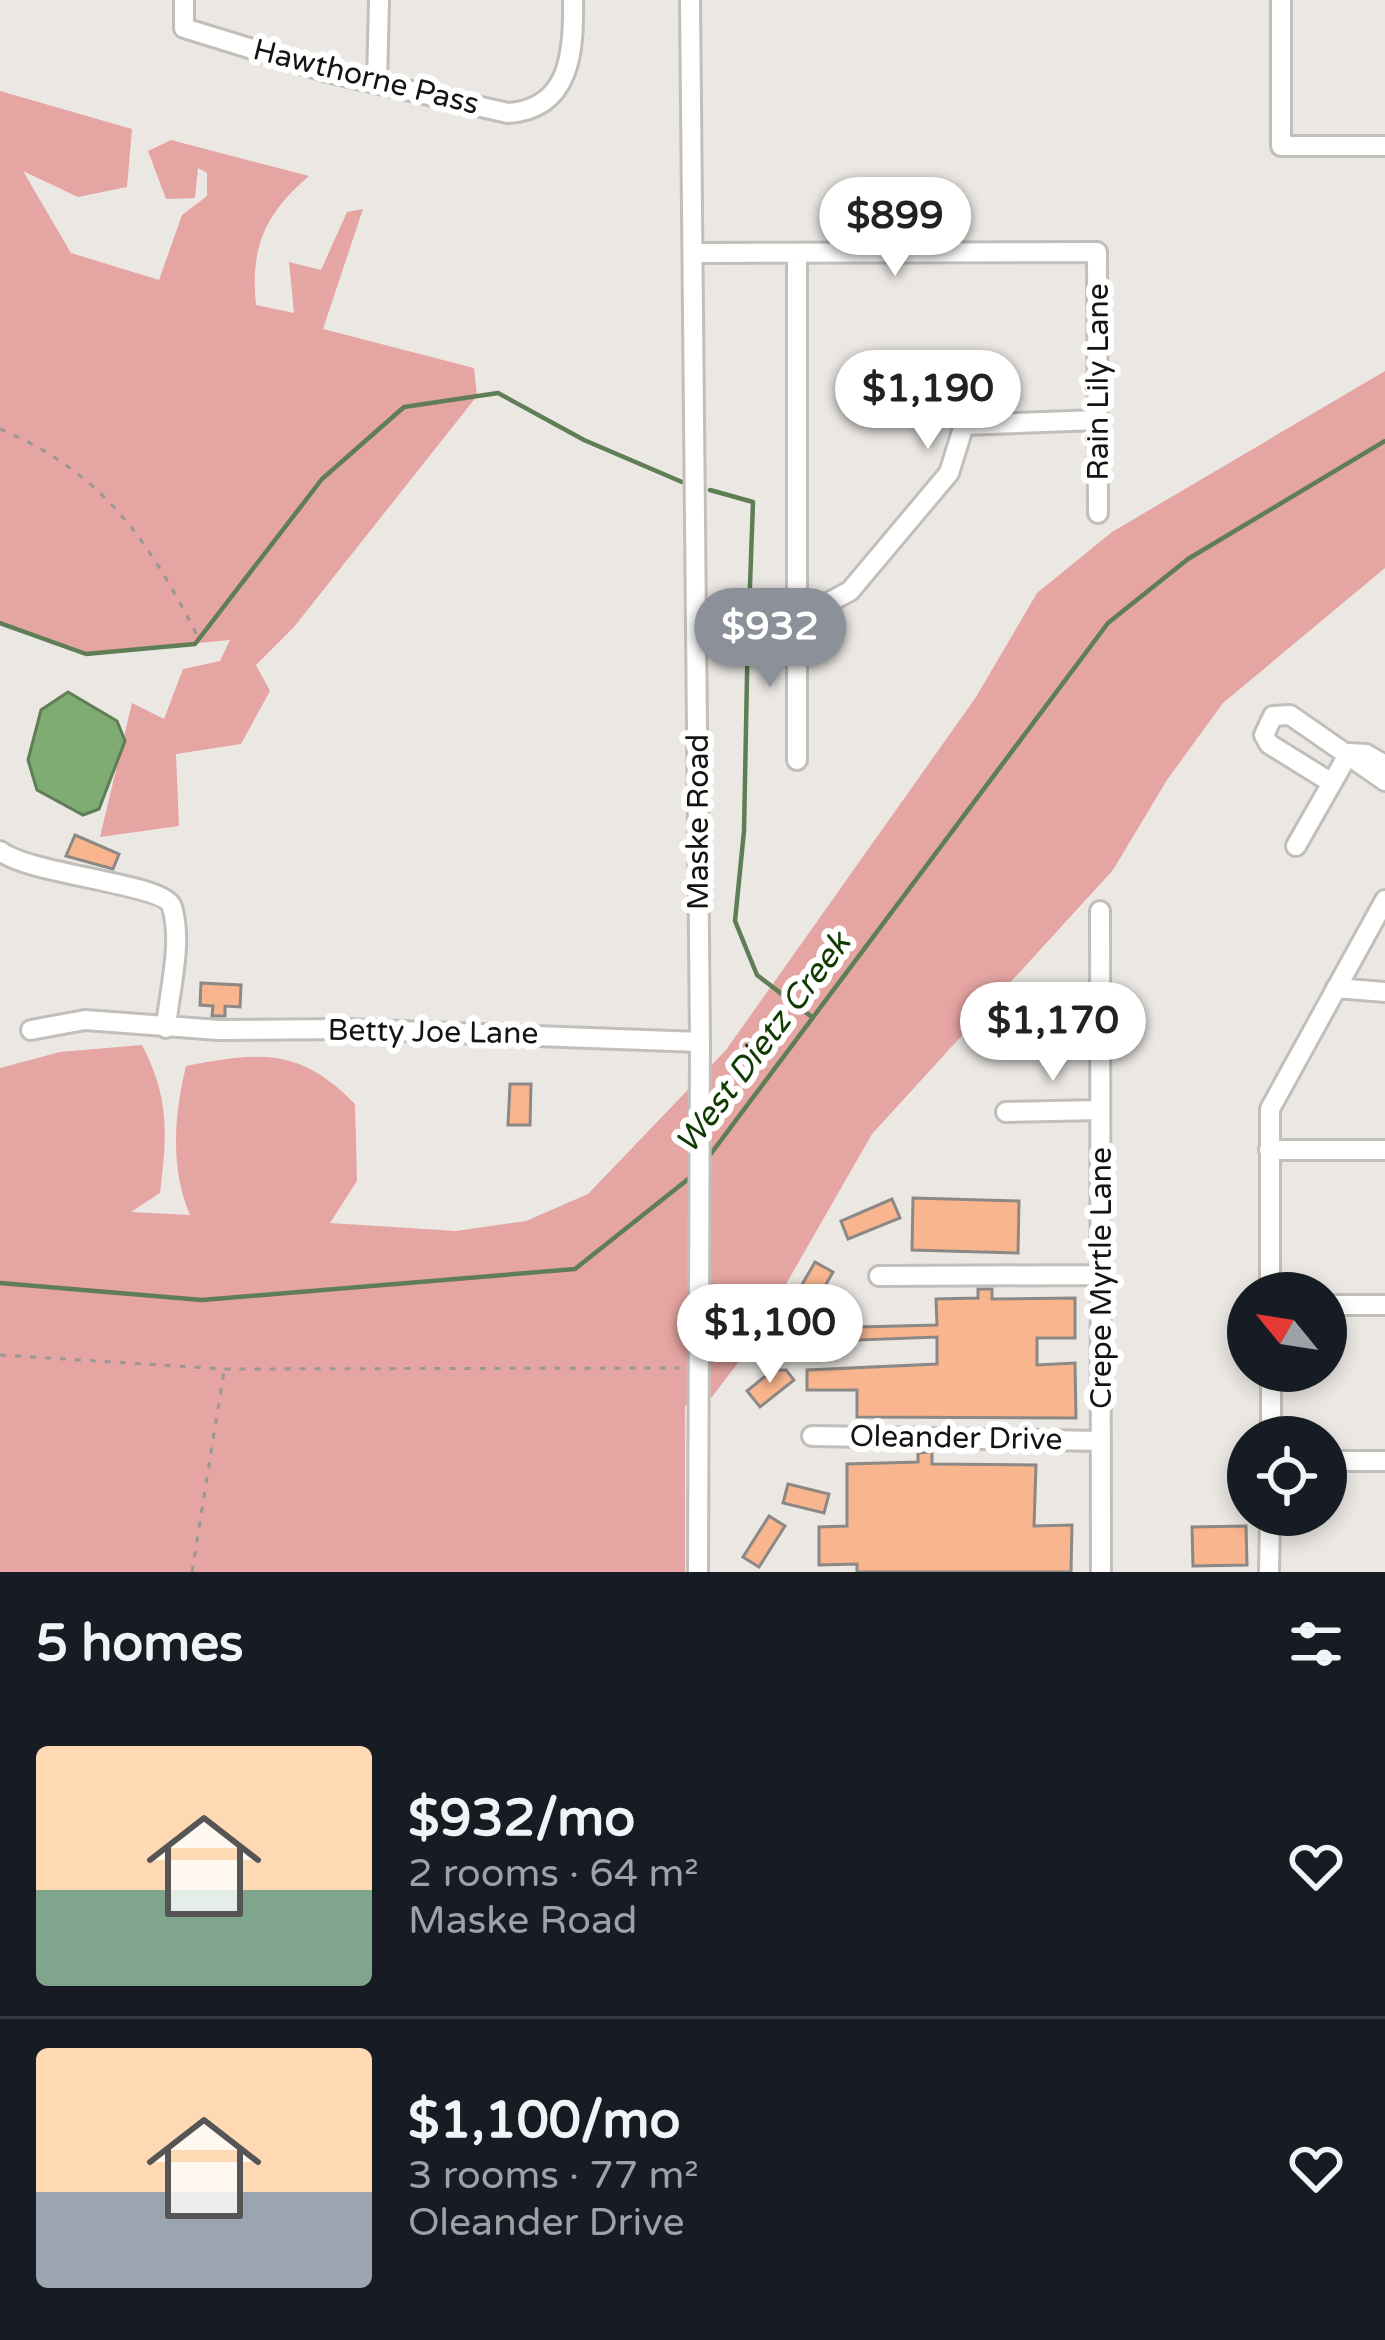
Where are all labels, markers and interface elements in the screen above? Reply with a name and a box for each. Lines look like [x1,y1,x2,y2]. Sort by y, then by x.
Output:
street label: Hawthorne Pass [249,31,483,123]
pin: $899 [824,177,966,279]
text: $899 [846,192,944,239]
street label: Rain Lily Lane [1080,283,1117,481]
pin: $1,190 [830,350,1026,452]
text: $1,190 [862,365,994,412]
pin: $932 [699,588,841,690]
text: $932 [721,603,819,650]
street label: Maske Road [680,734,717,910]
water label: West Dietz Creek [667,923,860,1161]
pin: $1,170 [955,982,1151,1084]
text: $1,170 [987,997,1119,1044]
street label: Betty Joe Lane [327,1012,539,1052]
street label: Crepe Myrtle Lane [1083,1147,1120,1409]
north arrow [1227,1272,1347,1392]
map controls [1227,1272,1347,1536]
pin: $1,100 [672,1284,868,1386]
text: $1,100 [704,1299,836,1346]
button: locate [1227,1416,1347,1536]
street label: Oleander Drive [849,1418,1063,1458]
icon: filters [1283,1611,1349,1677]
text: 5 homes [36,1613,244,1675]
text: $932/mo [408,1788,635,1850]
icon: home [132,1794,276,1938]
icon: heart [1283,1833,1349,1899]
text: 2 rooms · 64 m² [408,1850,699,1897]
text: Maske Road [408,1897,637,1944]
text: $1,100/mo [408,2090,680,2152]
icon: home [132,2096,276,2240]
icon: heart [1283,2135,1349,2201]
text: 3 rooms · 77 m² [408,2152,699,2199]
text: Oleander Drive [408,2199,685,2246]

